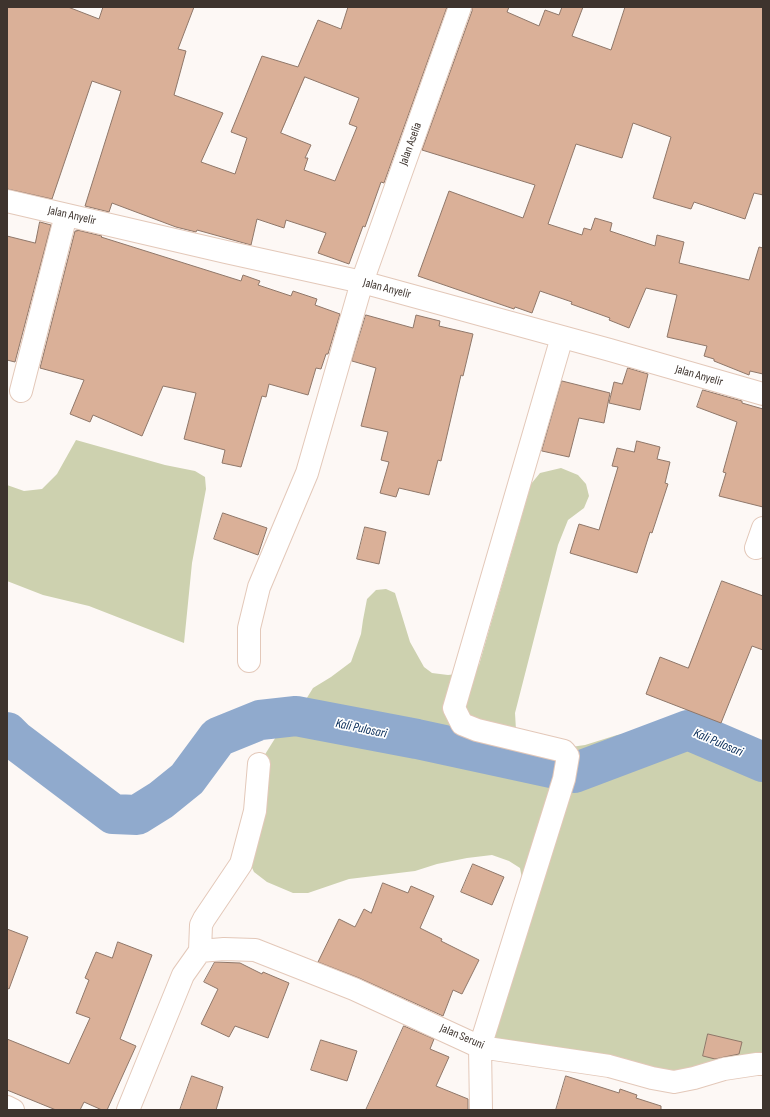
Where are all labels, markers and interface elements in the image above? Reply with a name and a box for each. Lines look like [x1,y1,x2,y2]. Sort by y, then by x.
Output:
street label: Jalan Aselia [397,121,425,167]
street label: Jalan Anyelir [47,203,97,229]
street label: Jalan Anyelir [361,276,413,302]
street label: Jalan Anyelir [673,362,725,390]
water label: Kali Pulosari [334,716,388,742]
water label: Kali Pulosari [691,726,745,760]
street label: Jalan Seruni [438,1021,486,1053]

